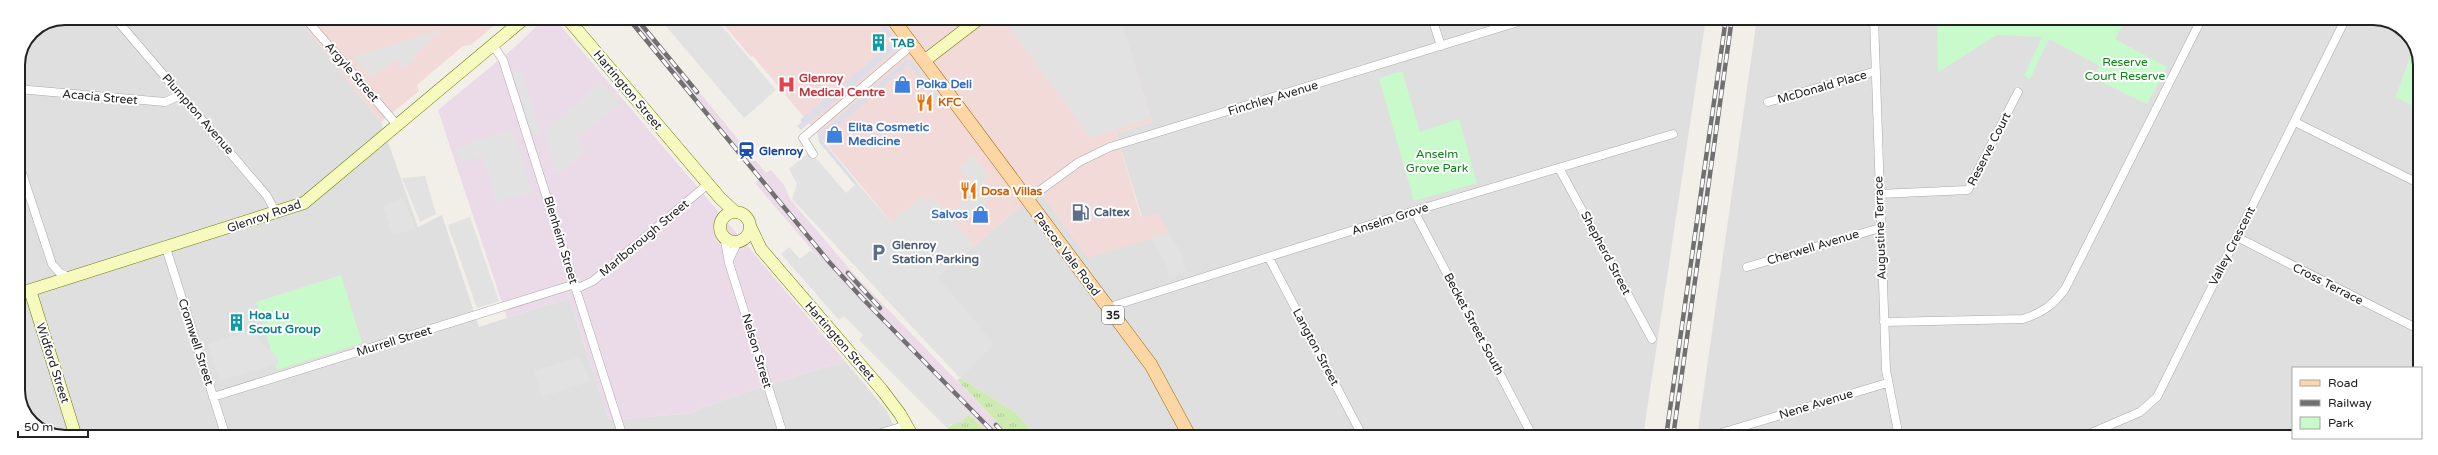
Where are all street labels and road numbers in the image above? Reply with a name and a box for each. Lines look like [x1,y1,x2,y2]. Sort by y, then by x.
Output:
street label: Argyle Street [322,39,382,105]
street label: Hartington Street [591,47,666,133]
street label: McDonald Place [1776,67,1869,106]
street label: Plumpton Avenue [159,71,237,157]
street label: Finchley Avenue [1226,78,1320,118]
street label: Acacia Street [62,87,139,107]
street label: Reserve Court [1964,110,2014,188]
street label: Augustine Terrace [1871,176,1889,280]
street label: Blenheim Street [541,195,581,286]
street label: Marlborough Street [597,196,692,279]
street label: Glenroy Road [225,197,303,235]
street label: Anselm Grove [1350,200,1430,238]
street label: Valley Crescent [2206,204,2258,288]
street label: Pascoe Vale Road [1031,209,1103,299]
street label: Shepherd Street [1578,209,1634,297]
street label: Cherwell Avenue [1765,226,1861,268]
street label: Cross Terrace [2291,260,2366,308]
street label: Becket Street South [1441,271,1507,377]
street label: Cromwell Street [175,297,217,388]
street label: Hartington Street [802,299,878,383]
road number: 35 [1102,306,1124,324]
street label: Langton Street [1290,306,1342,388]
street label: Nelson Street [739,312,775,390]
street label: Widford Street [33,321,73,405]
street label: Murrell Street [355,323,434,359]
street label: Nene Avenue [1777,386,1855,422]

